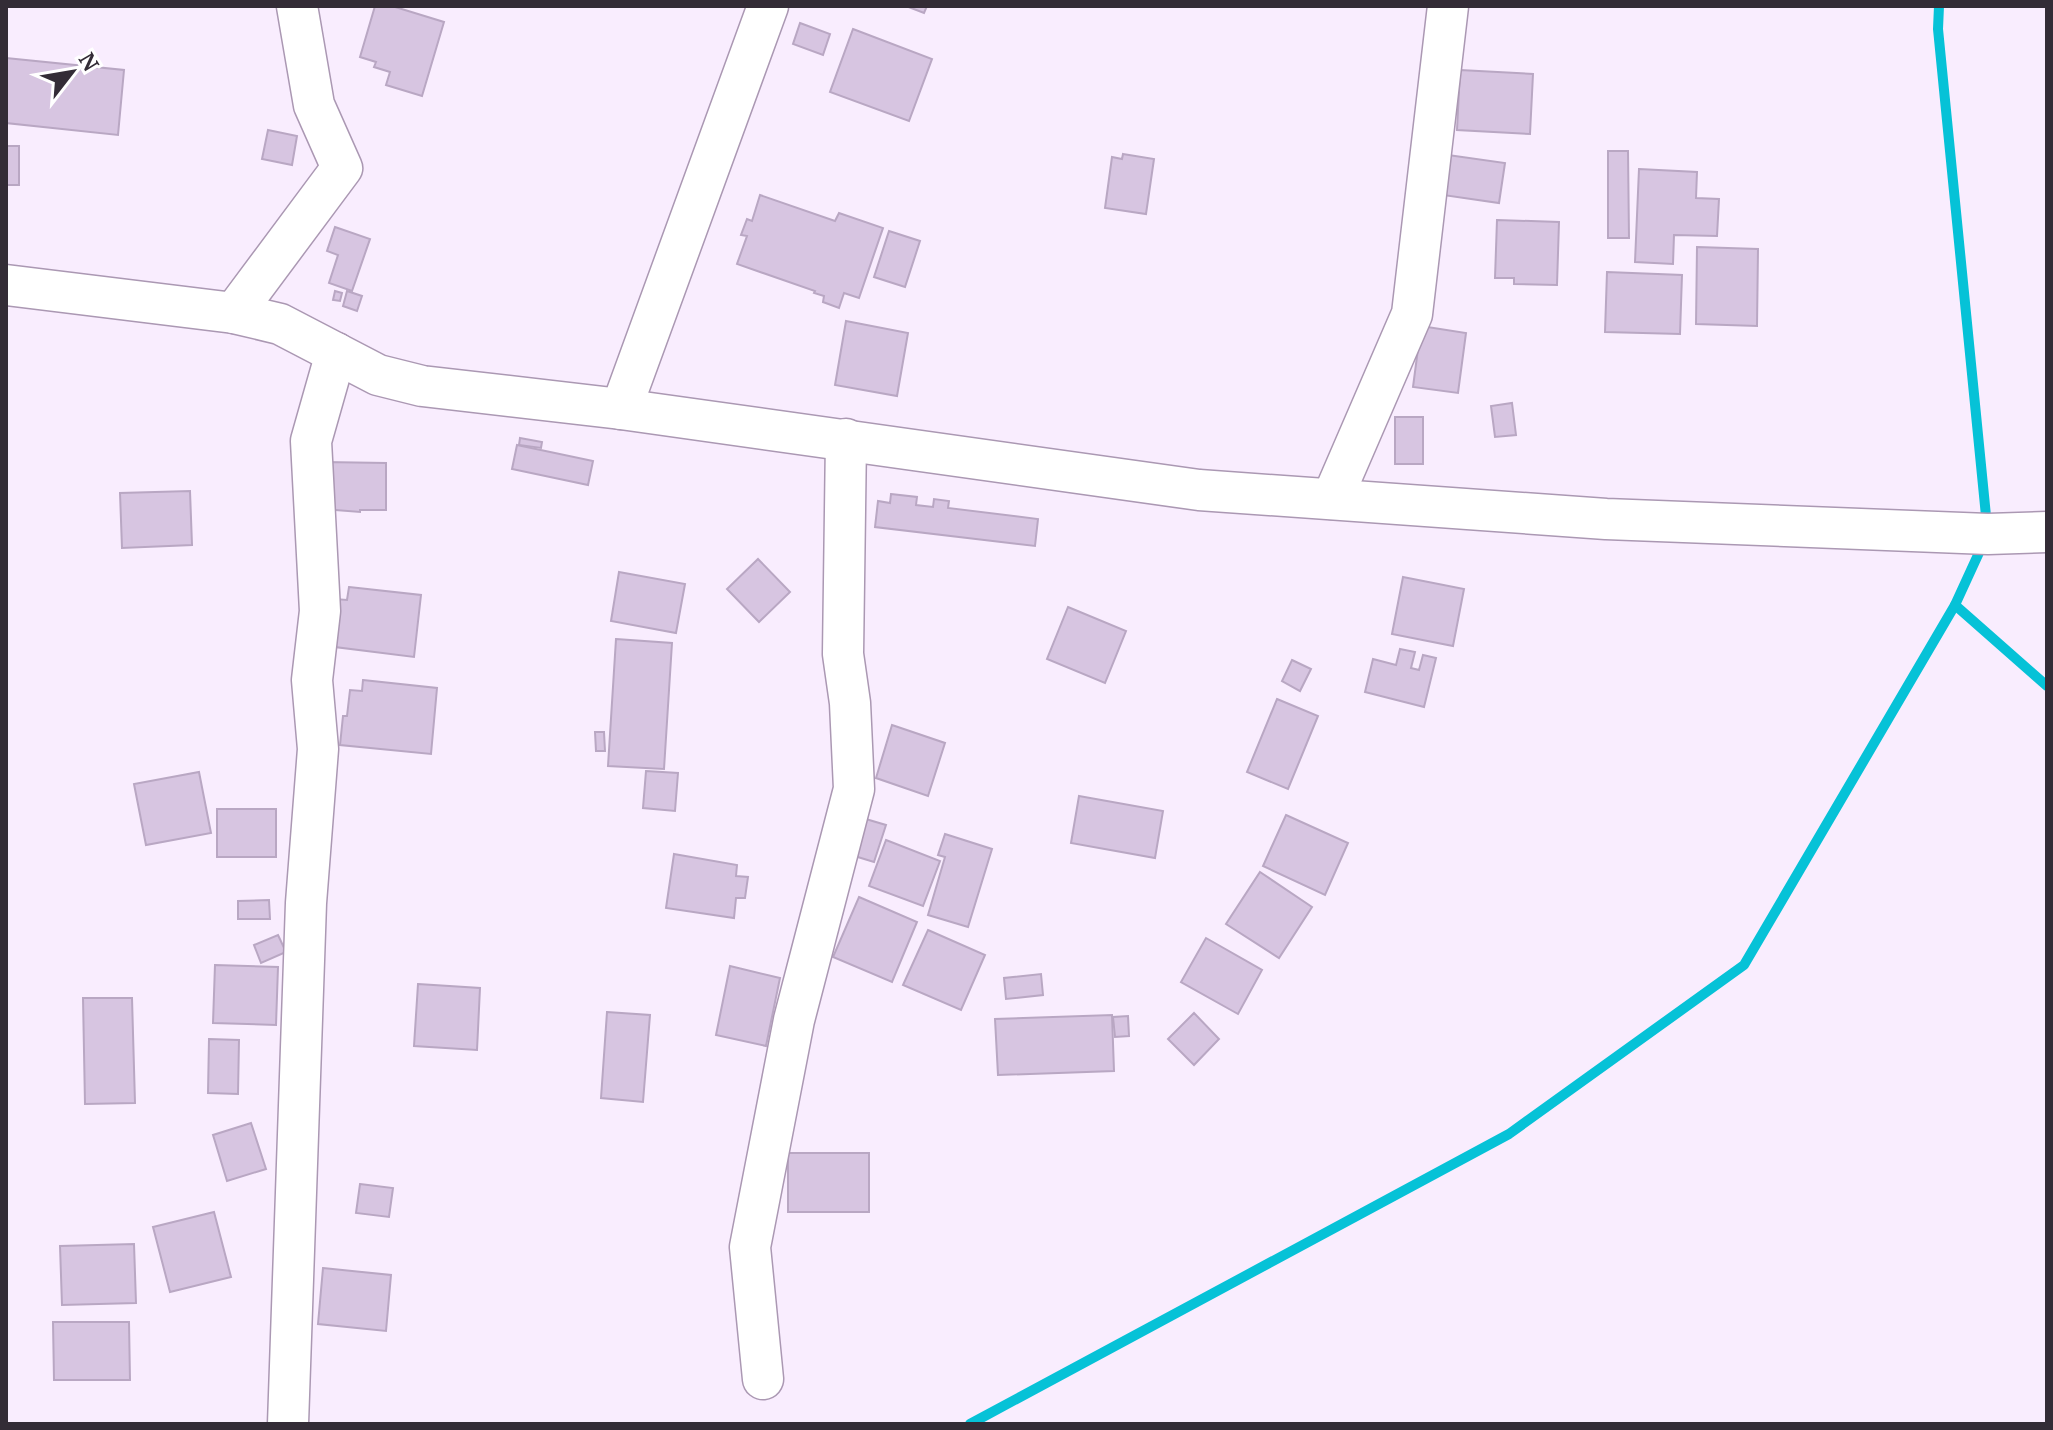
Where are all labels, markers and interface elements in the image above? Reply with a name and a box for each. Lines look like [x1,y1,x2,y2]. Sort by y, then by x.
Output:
north arrow [32,32,112,112]
text: N [73,47,106,76]

